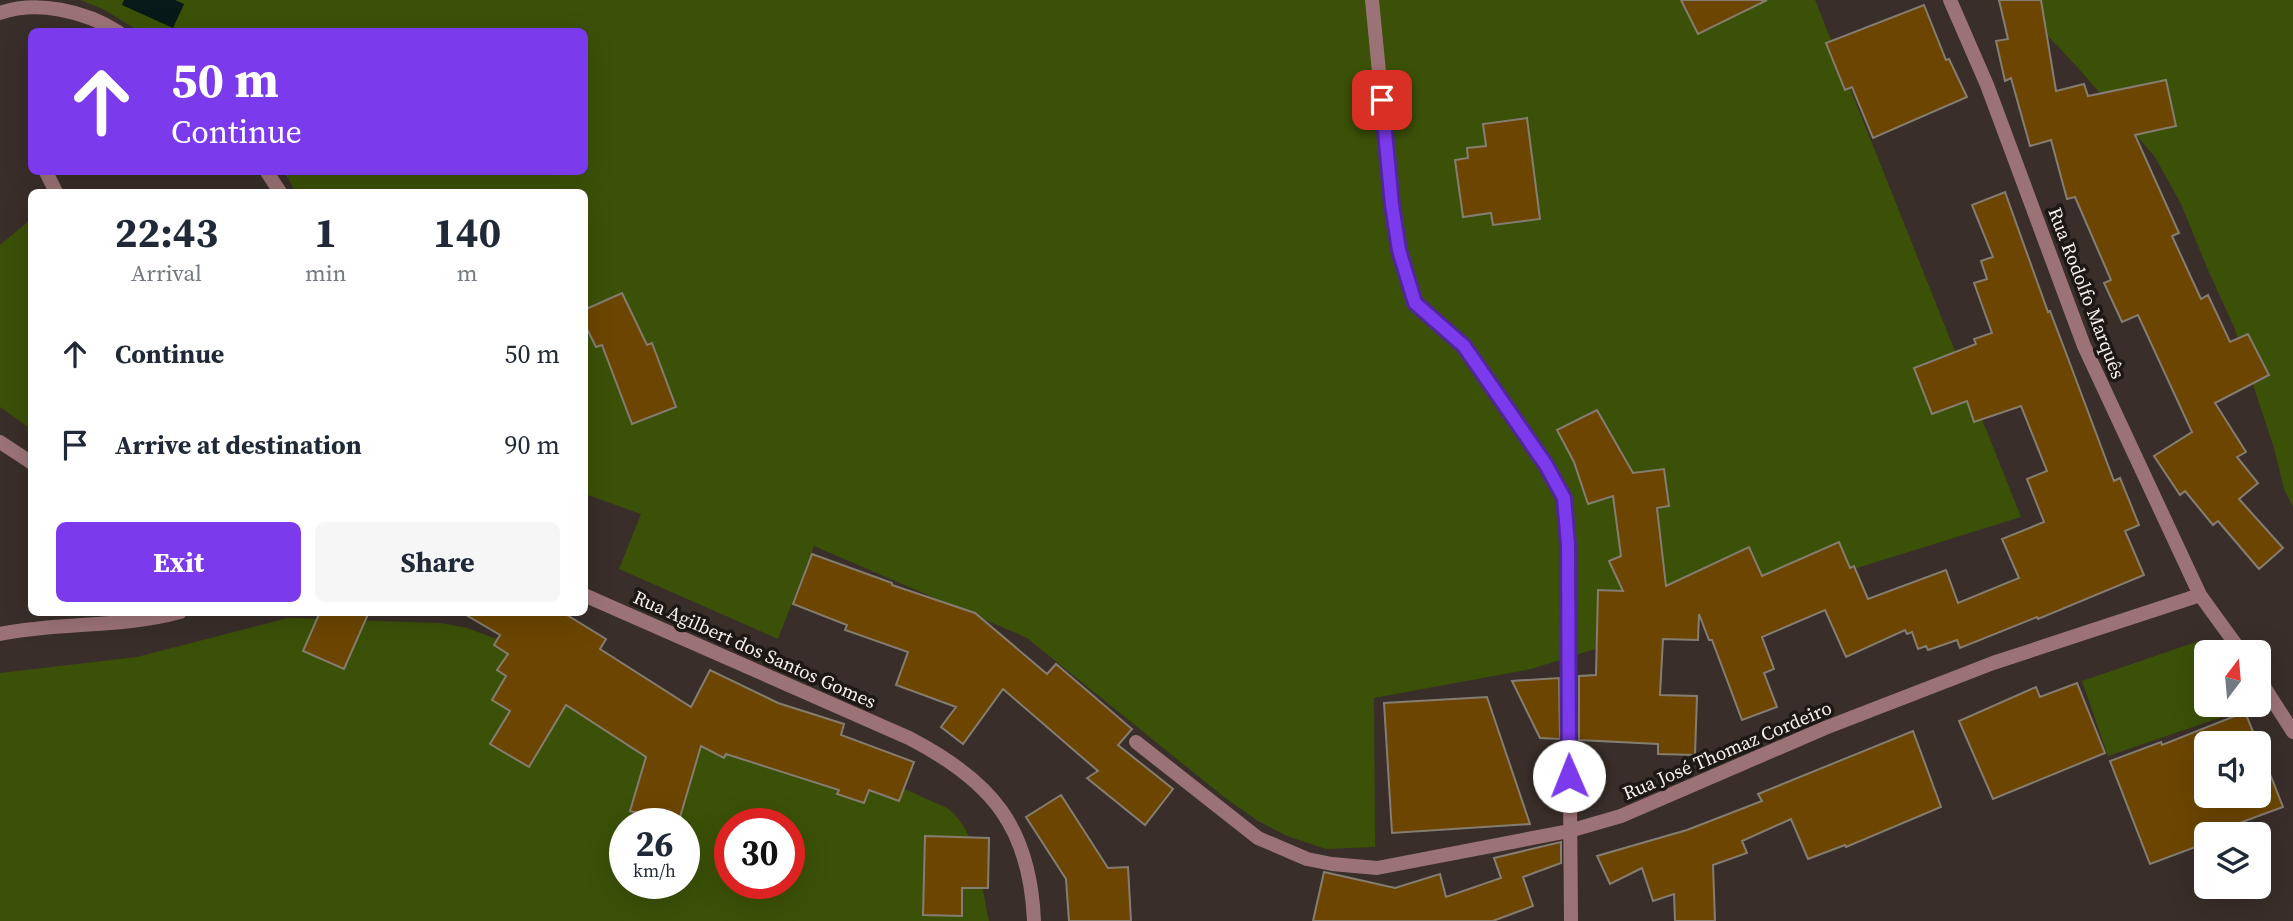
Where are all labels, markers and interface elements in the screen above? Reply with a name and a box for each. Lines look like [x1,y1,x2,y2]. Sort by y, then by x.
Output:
text: 50 m [171,46,279,113]
icon: ahead [56,56,147,147]
pin [1352,70,1412,130]
icon: arrive [1363,81,1401,119]
text: Continue [171,110,302,154]
text: 22:43 [115,203,218,261]
text: 1 [314,203,337,261]
text: 140 [433,203,501,261]
street label: Rua Rodolfo Marquês [2042,204,2132,382]
text: Arrival [131,257,202,289]
text: min [305,257,346,289]
text: m [457,257,478,289]
icon: ahead [56,335,94,373]
text: Continue [115,336,224,372]
text: 50 m [505,336,560,372]
icon: arrive [56,426,94,464]
text: Arrive at destination [115,427,362,463]
text: 90 m [505,427,560,463]
button: Exit [56,522,301,602]
button: Share [315,522,560,602]
street label: Rua Agilbert dos Santos Gomes [630,584,880,714]
north arrow [2194,640,2272,718]
map controls [2194,640,2271,899]
street label: Rua José Thomaz Cordeiro [1619,694,1835,806]
button: sound [2194,731,2271,808]
position arrow [1532,739,1606,813]
speed limit sign: 30 [714,808,805,899]
text: 26 [636,820,673,868]
button: layers [2194,822,2271,899]
text: km/h [633,858,676,883]

